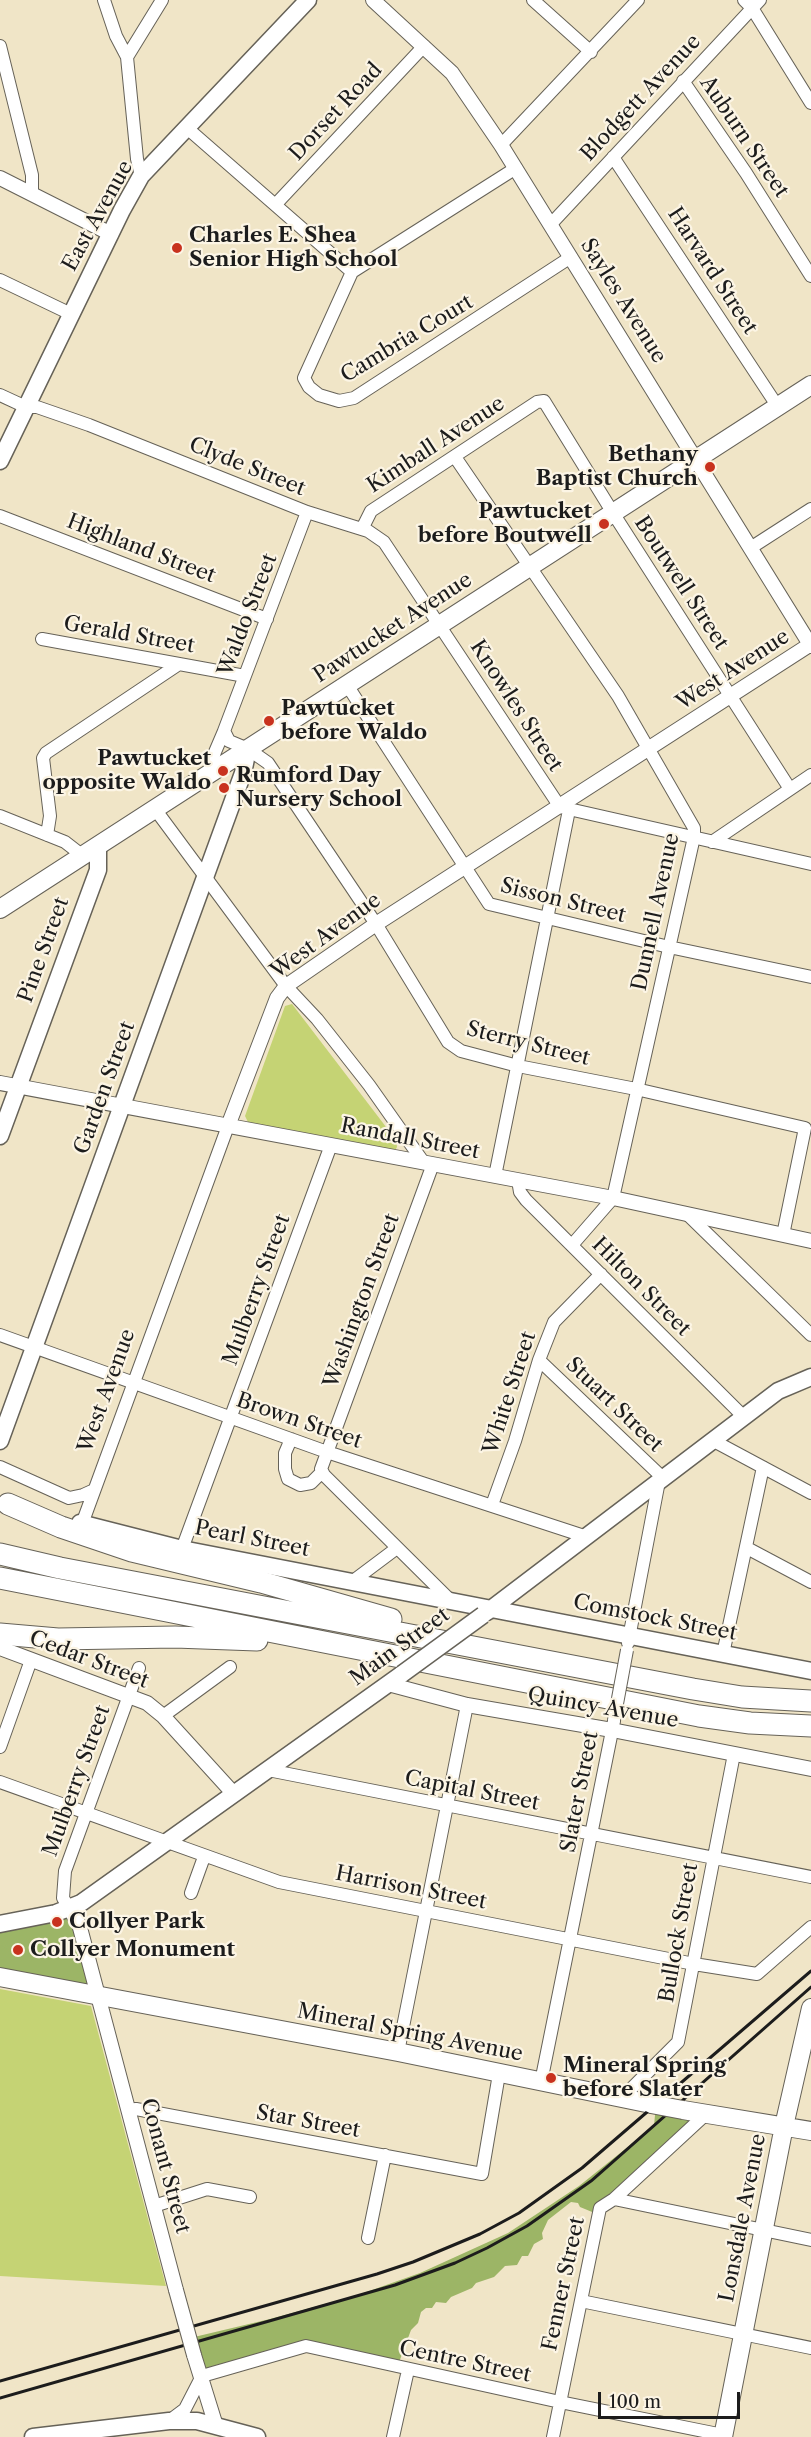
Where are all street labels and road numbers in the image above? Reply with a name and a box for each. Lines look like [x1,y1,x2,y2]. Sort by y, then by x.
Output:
street label: Blodgett Avenue [576,29,706,167]
street label: Dorset Road [284,58,388,166]
street label: Auburn Street [694,72,794,202]
street label: East Avenue [57,156,139,276]
street label: Harvard Street [662,203,762,339]
street label: Sayles Avenue [575,234,671,368]
street label: Cambria Court [336,290,478,388]
street label: Kimball Avenue [363,391,509,499]
street label: Clyde Street [185,432,309,502]
street label: Highland Street [63,509,219,589]
street label: Boutwell Street [628,512,734,654]
street label: Waldo Street [213,550,283,680]
street label: Pawtucket Avenue [309,567,477,689]
street label: Gerald Street [62,611,196,659]
street label: West Avenue [672,624,794,716]
street label: Knowles Street [464,636,568,776]
street label: Dunnell Avenue [627,831,685,993]
street label: Sisson Street [498,873,628,929]
street label: West Avenue [266,888,386,984]
street label: Pine Street [13,894,75,1006]
street label: Sterry Street [464,1017,592,1071]
street label: Garden Street [69,1018,141,1158]
street label: Randall Street [338,1113,482,1165]
street label: Washington Street [319,1210,405,1392]
street label: Mulberry Street [218,1211,296,1369]
street label: Hilton Street [586,1232,696,1342]
street label: West Avenue [73,1326,141,1456]
street label: White Street [478,1329,542,1457]
street label: Stuart Street [560,1352,668,1458]
street label: Brown Street [233,1388,365,1454]
street label: Pearl Street [192,1516,312,1562]
street label: Comstock Street [571,1590,739,1646]
street label: Main Street [345,1602,455,1692]
street label: Cedar Street [26,1626,152,1694]
street label: Quincy Avenue [526,1682,680,1734]
street label: Mulberry Street [38,1702,116,1860]
street label: Slater Street [556,1729,604,1855]
street label: Capital Street [403,1766,541,1816]
street label: Harrison Street [333,1861,489,1915]
street label: Bullock Street [654,1861,704,2005]
street label: Mineral Spring Avenue [295,1999,525,2067]
street label: Conant Street [135,2096,195,2236]
street label: Star Street [254,2100,362,2144]
street label: Lonsdale Avenue [714,2132,772,2304]
street label: Fenner Street [537,2215,591,2353]
street label: Centre Street [397,2336,533,2388]

